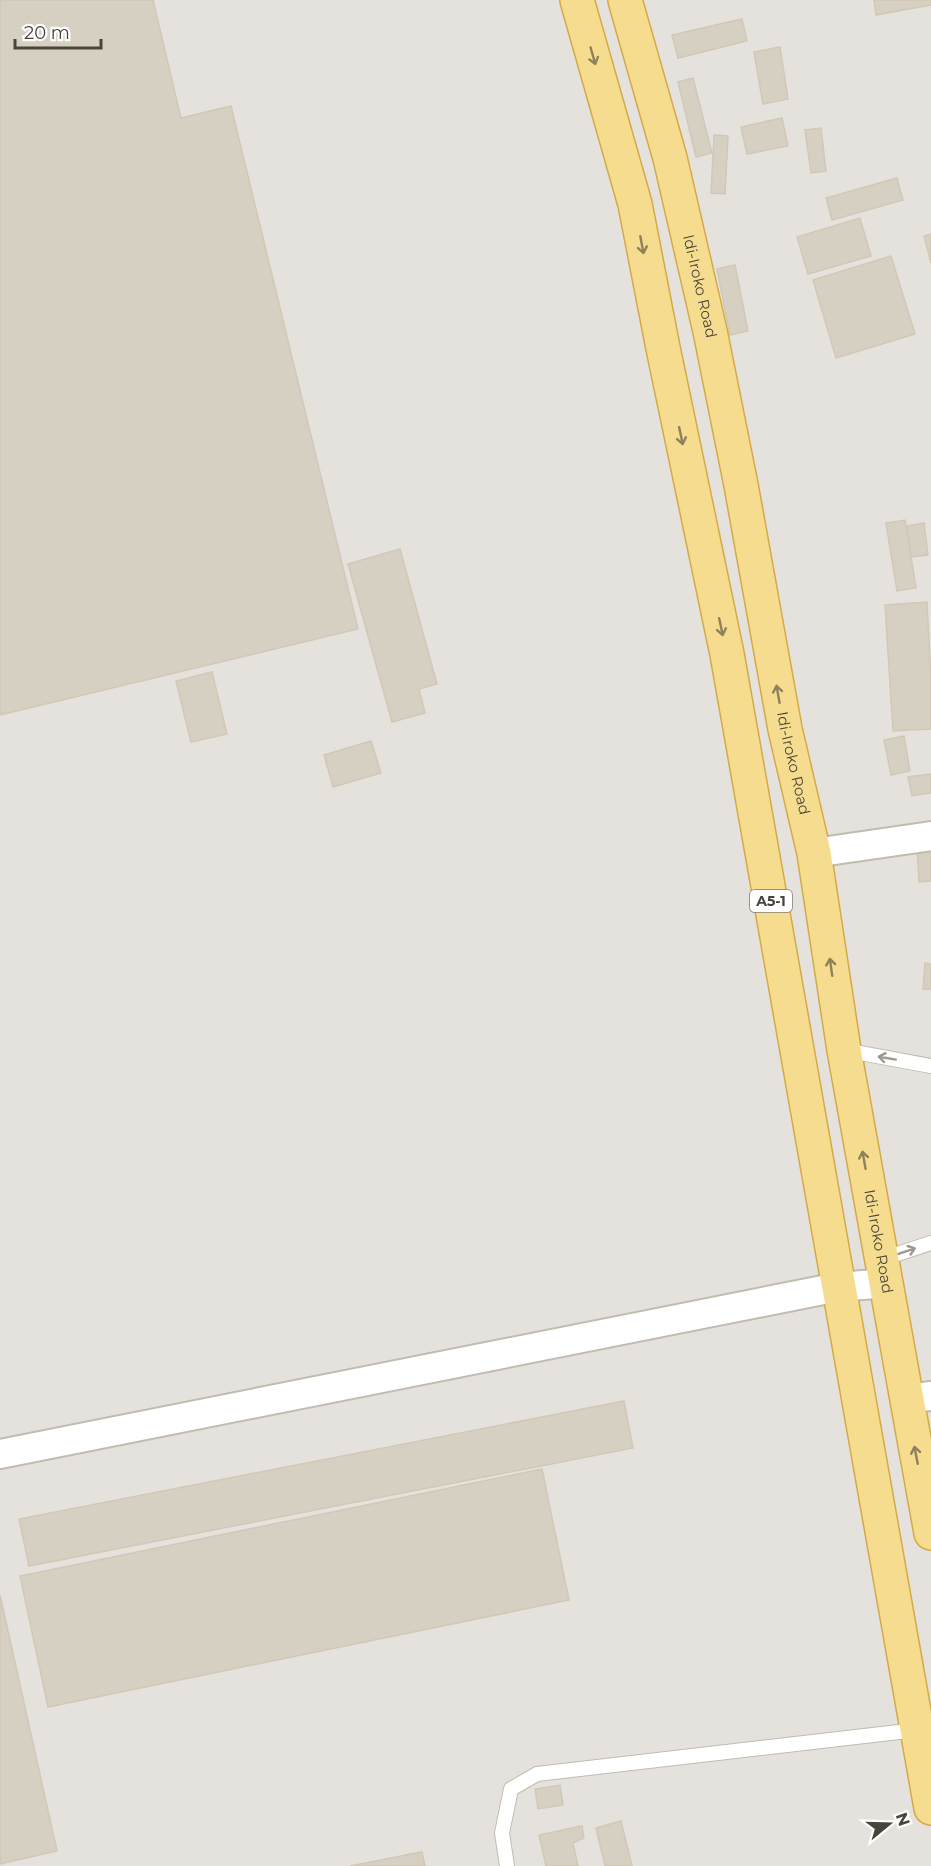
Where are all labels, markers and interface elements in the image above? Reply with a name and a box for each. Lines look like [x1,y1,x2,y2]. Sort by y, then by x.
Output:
scale bar [15,12,100,50]
text: 20 m [24,22,70,44]
one-way arrow [588,46,599,65]
street label: Idi-Iroko Road [679,233,721,340]
one-way arrow [637,234,648,254]
one-way arrow [676,426,687,445]
one-way arrow [716,617,728,636]
one-way arrow [773,684,784,704]
street label: Idi-Iroko Road [773,710,815,817]
road number: A5-1 [750,890,792,912]
one-way arrow [826,958,837,978]
one-way arrow [878,1052,898,1063]
one-way arrow [858,1150,869,1170]
street label: Idi-Iroko Road [860,1188,898,1295]
one-way arrow [897,1245,916,1256]
one-way arrow [910,1446,921,1465]
north arrow [859,1794,919,1854]
text: N [892,1810,914,1828]

